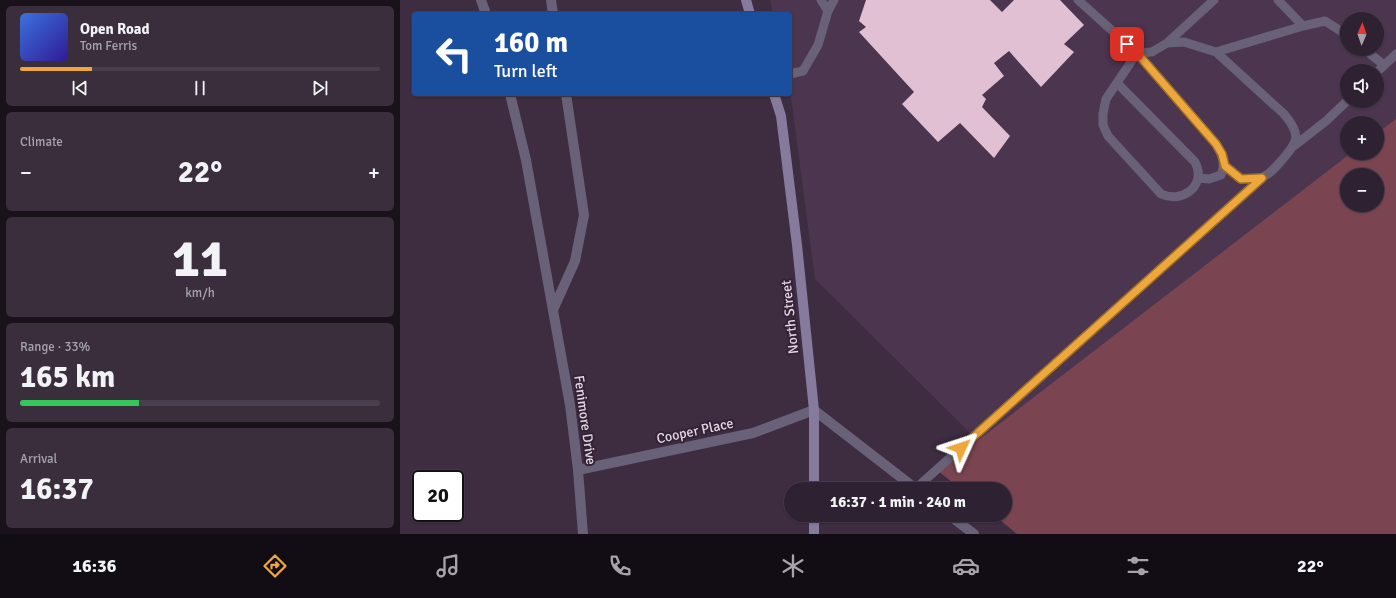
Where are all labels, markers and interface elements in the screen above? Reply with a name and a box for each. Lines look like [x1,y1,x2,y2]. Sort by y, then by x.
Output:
north arrow [1340,12,1384,56]
map controls [1340,12,1384,212]
text: Open Road [80,20,150,38]
text: 160 m [494,26,568,60]
pin [1110,27,1144,61]
icon: left [428,28,480,80]
icon: arrive [1116,33,1138,55]
text: Tom Ferris [80,38,137,54]
text: Turn left [494,60,557,82]
button: sound [1340,64,1384,108]
icon: previous [69,77,91,99]
icon: pause [189,77,211,99]
icon: next [309,77,331,99]
button: + [1340,116,1384,160]
text: Climate [20,134,63,150]
text: 22° [178,154,222,191]
text: − [20,159,32,186]
text: + [368,159,380,186]
button: − [1340,168,1384,212]
text: 11 [172,227,228,291]
street label: North Street [778,279,802,355]
text: km/h [185,285,215,301]
text: Range · 33% [20,339,90,355]
text: 165 km [20,359,115,396]
street label: Fenimore Drive [570,374,600,466]
street label: Cooper Place [655,415,735,447]
position arrow [940,427,982,469]
text: Arrival [20,451,57,467]
speed limit sign: 20 [412,470,464,522]
text: 16:37 [20,471,94,508]
text: 16:37 · 1 min · 240 m [830,493,966,511]
icon: directions [261,552,289,580]
icon: music [434,552,462,580]
icon: phone [606,552,634,580]
icon: climate [779,552,807,580]
icon: car [952,552,980,580]
icon: filters [1124,552,1152,580]
text: 16:36 [72,555,117,577]
text: 22° [1297,555,1324,577]

